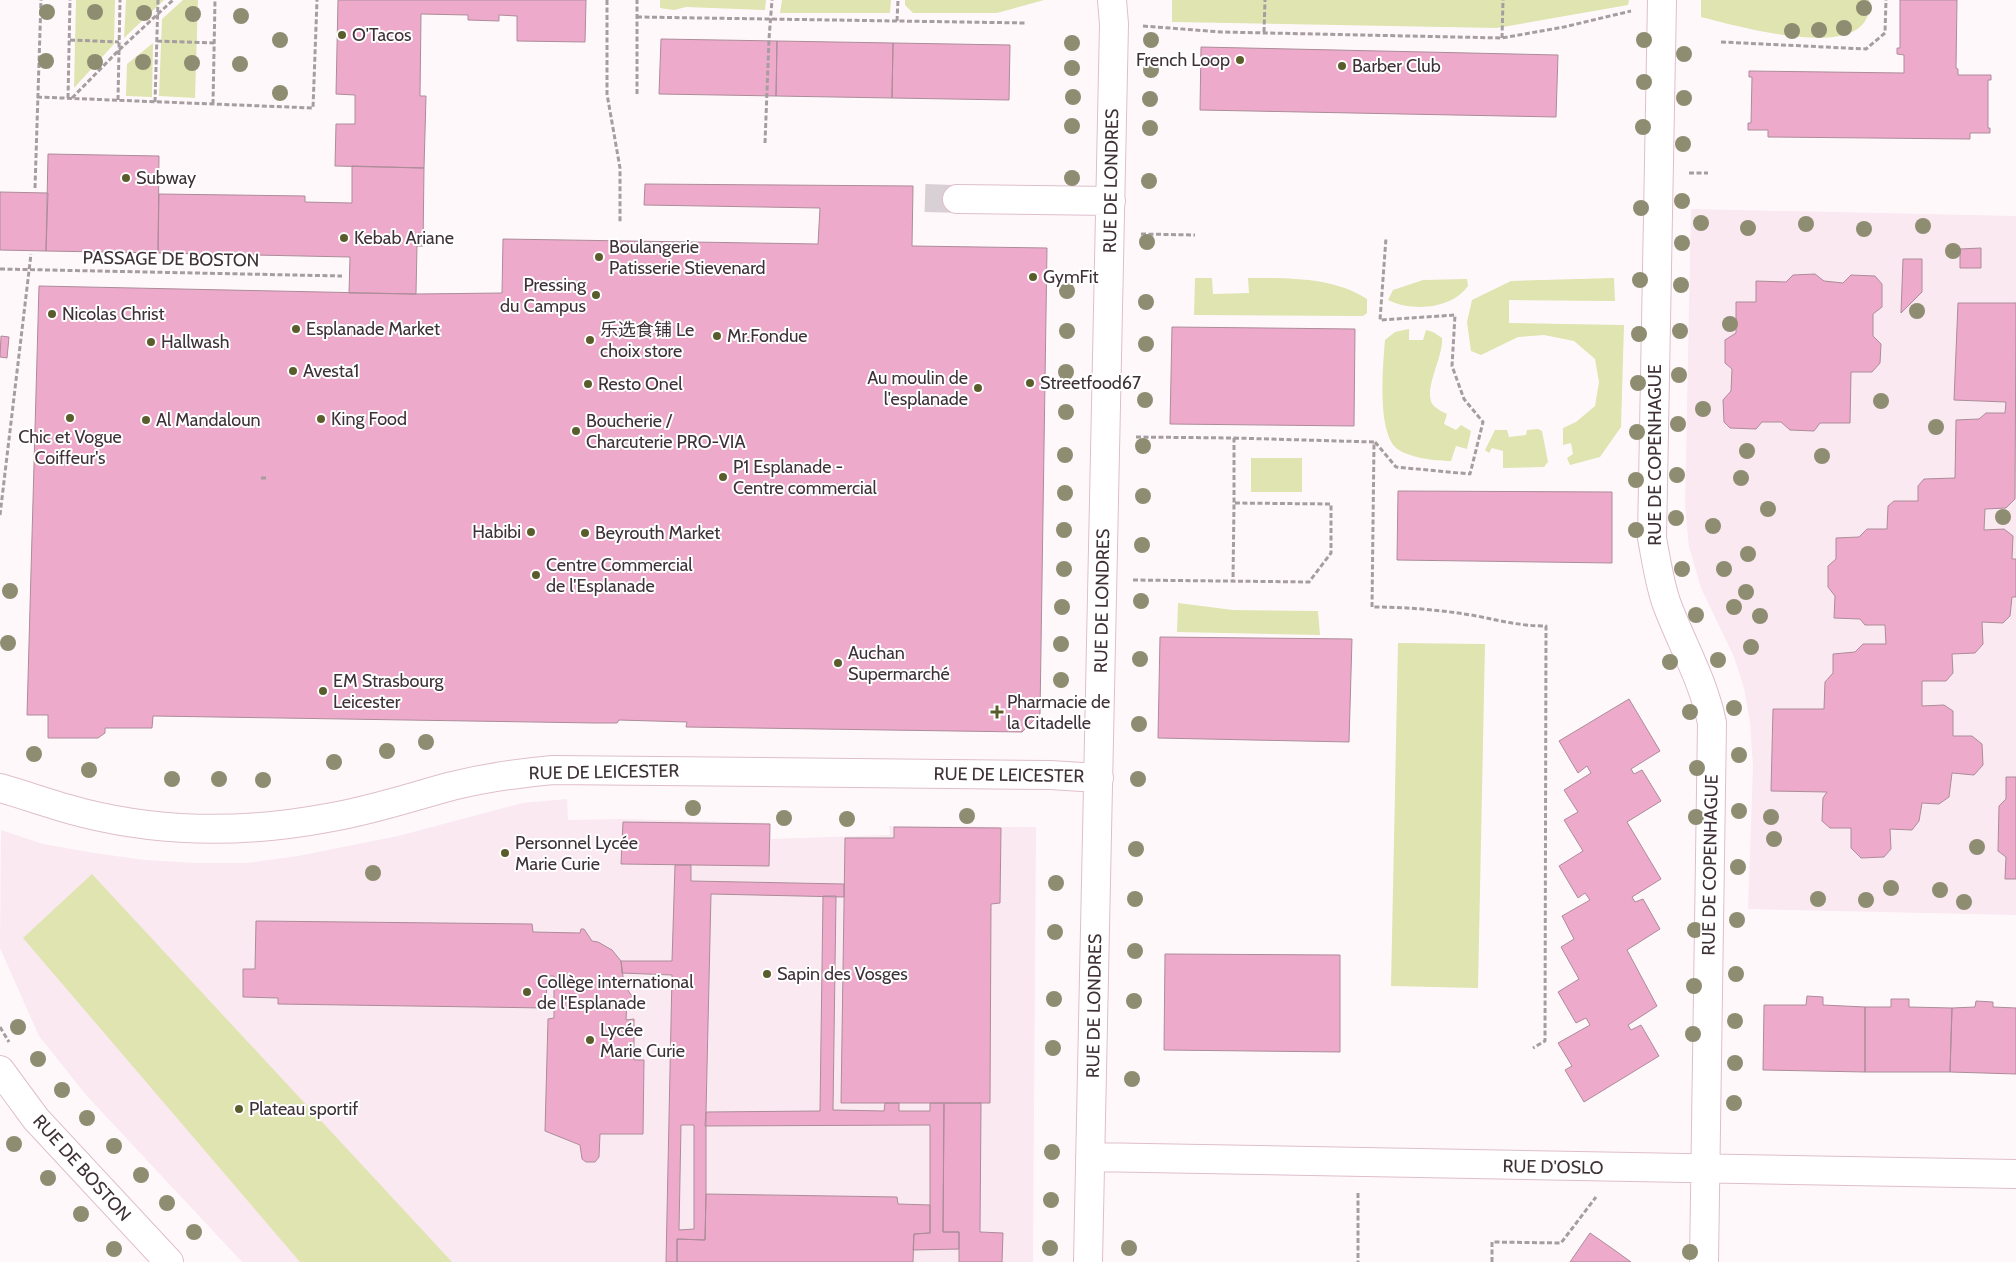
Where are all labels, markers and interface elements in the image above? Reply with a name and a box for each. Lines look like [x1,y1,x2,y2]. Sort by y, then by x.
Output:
place label: O'Tacos [352,24,412,46]
marker: O'Tacos [336,29,348,41]
place label: French Loop [1136,49,1230,71]
marker: French Loop [1234,54,1246,66]
place label: Barber Club [1352,55,1441,77]
marker: Barber Club [1336,60,1348,72]
street label: RUE DE LONDRES [1099,109,1123,253]
place label: Subway [136,167,196,189]
marker: Subway [120,172,132,184]
place label: Kebab Ariane [354,227,454,249]
marker: Kebab Ariane [338,232,350,244]
place label: Boulangerie Patisserie Stievenard [609,236,766,279]
street label: PASSAGE DE BOSTON [83,246,259,272]
marker: Boulangerie Patisserie Stievenard [593,251,605,263]
place label: GymFit [1043,266,1099,288]
marker: GymFit [1027,271,1039,283]
place label: Pressing du Campus [500,274,587,317]
marker: Pressing du Campus [590,289,602,301]
place label: Nicolas Christ [62,303,165,325]
marker: Nicolas Christ [46,308,58,320]
place label: Esplanade Market [306,318,440,340]
place label: 乐选食铺 Le choix store [600,319,694,362]
marker: Esplanade Market [290,323,302,335]
place label: Mr.Fondue [727,325,808,347]
marker: Mr.Fondue [711,330,723,342]
place label: Hallwash [161,331,229,353]
marker: 乐选食铺 Le choix store [584,334,596,346]
marker: Hallwash [145,336,157,348]
place label: Avesta1 [303,360,359,382]
street label: RUE DE COPENHAGUE [1644,364,1666,546]
marker: Avesta1 [287,365,299,377]
place label: Au moulin de l'esplanade [867,367,968,410]
place label: Streetfood67 [1040,372,1141,394]
place label: Resto Onel [598,373,683,395]
marker: Streetfood67 [1024,377,1036,389]
marker: Resto Onel [582,378,594,390]
marker: Au moulin de l'esplanade [972,382,984,394]
place label: King Food [331,408,407,430]
place label: Al Mandaloun [156,409,261,431]
place label: Boucherie / Charcuterie PRO-VIA [586,410,746,453]
marker: Chic et Vogue Coiffeur's [64,412,76,424]
marker: King Food [315,413,327,425]
marker: Al Mandaloun [140,414,152,426]
marker: Boucherie / Charcuterie PRO-VIA [570,425,582,437]
place label: Chic et Vogue Coiffeur's [18,426,122,469]
place label: P1 Esplanade - Centre commercial [733,456,878,499]
marker: P1 Esplanade - Centre commercial [717,471,729,483]
place label: Habibi [472,521,521,543]
place label: Beyrouth Market [595,522,720,544]
marker: Habibi [525,526,537,538]
marker: Beyrouth Market [579,527,591,539]
street label: RUE DE LONDRES [1090,529,1114,673]
place label: Centre Commercial de l'Esplanade [546,554,693,597]
marker: Centre Commercial de l'Esplanade [530,569,542,581]
place label: Auchan Supermarché [848,642,950,685]
marker: Auchan Supermarché [832,657,844,669]
place label: EM Strasbourg Leicester [333,670,445,713]
marker: EM Strasbourg Leicester [317,685,329,697]
place label: Pharmacie de la Citadelle [1007,691,1110,734]
marker: Pharmacie de la Citadelle [991,706,1003,718]
street label: RUE DE LEICESTER [529,760,680,784]
street label: RUE DE LEICESTER [934,763,1085,787]
street label: RUE DE COPENHAGUE [1697,774,1723,956]
place label: Personnel Lycée Marie Curie [515,832,638,875]
marker: Personnel Lycée Marie Curie [499,847,511,859]
street label: RUE DE LONDRES [1082,934,1106,1078]
place label: Sapin des Vosges [777,963,908,985]
marker: Sapin des Vosges [761,968,773,980]
place label: Collège international de l'Esplanade [537,971,694,1014]
marker: Collège international de l'Esplanade [521,986,533,998]
place label: Lycée Marie Curie [600,1019,685,1062]
marker: Lycée Marie Curie [584,1034,596,1046]
place label: Plateau sportif [249,1098,358,1120]
marker: Plateau sportif [233,1103,245,1115]
street label: RUE DE BOSTON [28,1110,136,1226]
street label: RUE D'OSLO [1502,1155,1604,1179]

